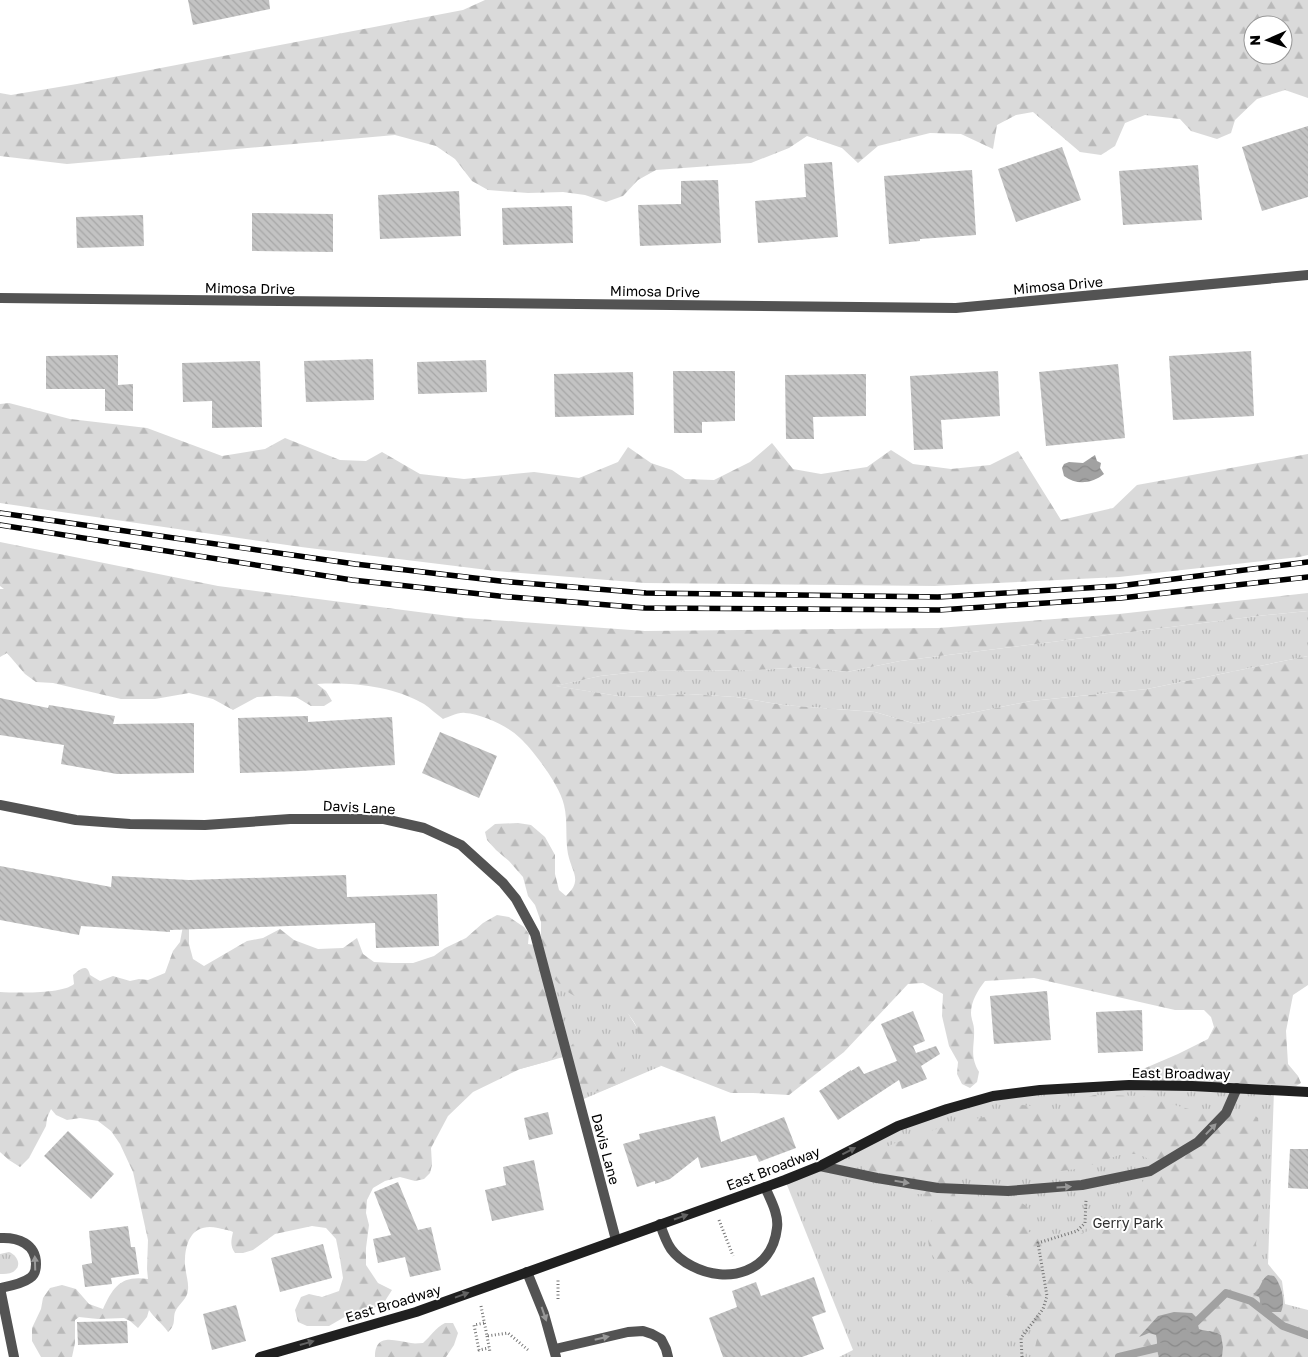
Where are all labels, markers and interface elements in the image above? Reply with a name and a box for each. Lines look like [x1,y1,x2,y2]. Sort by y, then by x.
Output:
north arrow [1243,15,1293,65]
text: N [1246,35,1263,46]
street label: Mimosa Drive [1012,273,1104,297]
street label: Mimosa Drive [205,279,295,297]
street label: Mimosa Drive [610,282,700,300]
street label: Davis Lane [322,797,396,817]
street label: East Broadway [1131,1064,1231,1082]
street label: Davis Lane [588,1112,624,1186]
one-way arrow [1205,1124,1217,1136]
street label: East Broadway [724,1142,822,1194]
one-way arrow [842,1147,856,1155]
one-way arrow [894,1179,910,1187]
one-way arrow [1056,1182,1072,1190]
one-way arrow [674,1213,689,1221]
park label: Gerry Park [1093,1214,1164,1231]
one-way arrow [30,1254,38,1270]
street label: East Broadway [343,1280,443,1326]
one-way arrow [455,1291,470,1298]
one-way arrow [540,1307,548,1322]
one-way arrow [595,1334,610,1342]
one-way arrow [300,1339,315,1347]

